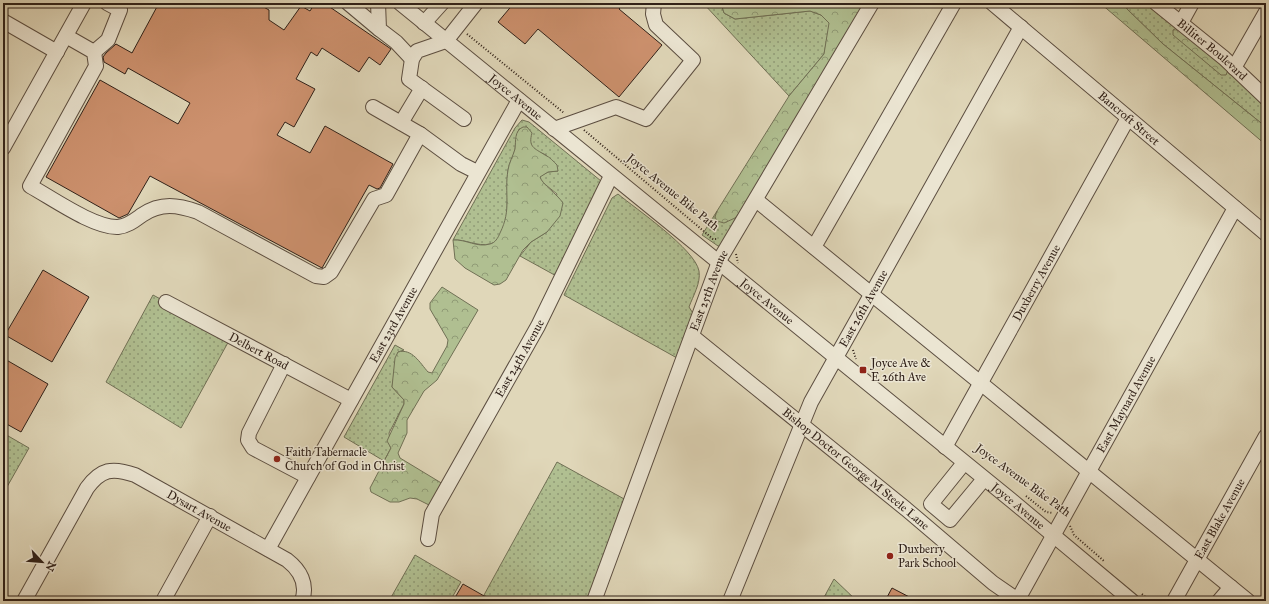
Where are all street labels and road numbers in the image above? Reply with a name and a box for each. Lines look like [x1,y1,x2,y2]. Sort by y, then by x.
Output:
street label: Billiter Boulevard [1174,16,1250,83]
street label: Joyce Avenue [484,70,545,123]
street label: Bancroft Street [1095,89,1163,149]
street label: Joyce Avenue Bike Path [622,149,722,234]
street label: Duxberry Avenue [1010,242,1063,323]
street label: East 25th Avenue [687,247,731,333]
street label: East 26th Avenue [836,267,891,350]
street label: Joyce Avenue [735,274,797,327]
street label: East 23rd Avenue [367,284,420,365]
street label: East 24th Avenue [492,317,547,400]
street label: Delbert Road [227,330,291,373]
street label: East Maynard Avenue [1094,353,1159,455]
street label: Bishop Doctor George M Steele Lane [780,405,932,533]
street label: Joyce Avenue Bike Path [973,441,1073,519]
street label: East Blake Avenue [1192,476,1248,562]
street label: Joyce Avenue [987,480,1047,532]
street label: Dysart Avenue [164,487,234,535]

